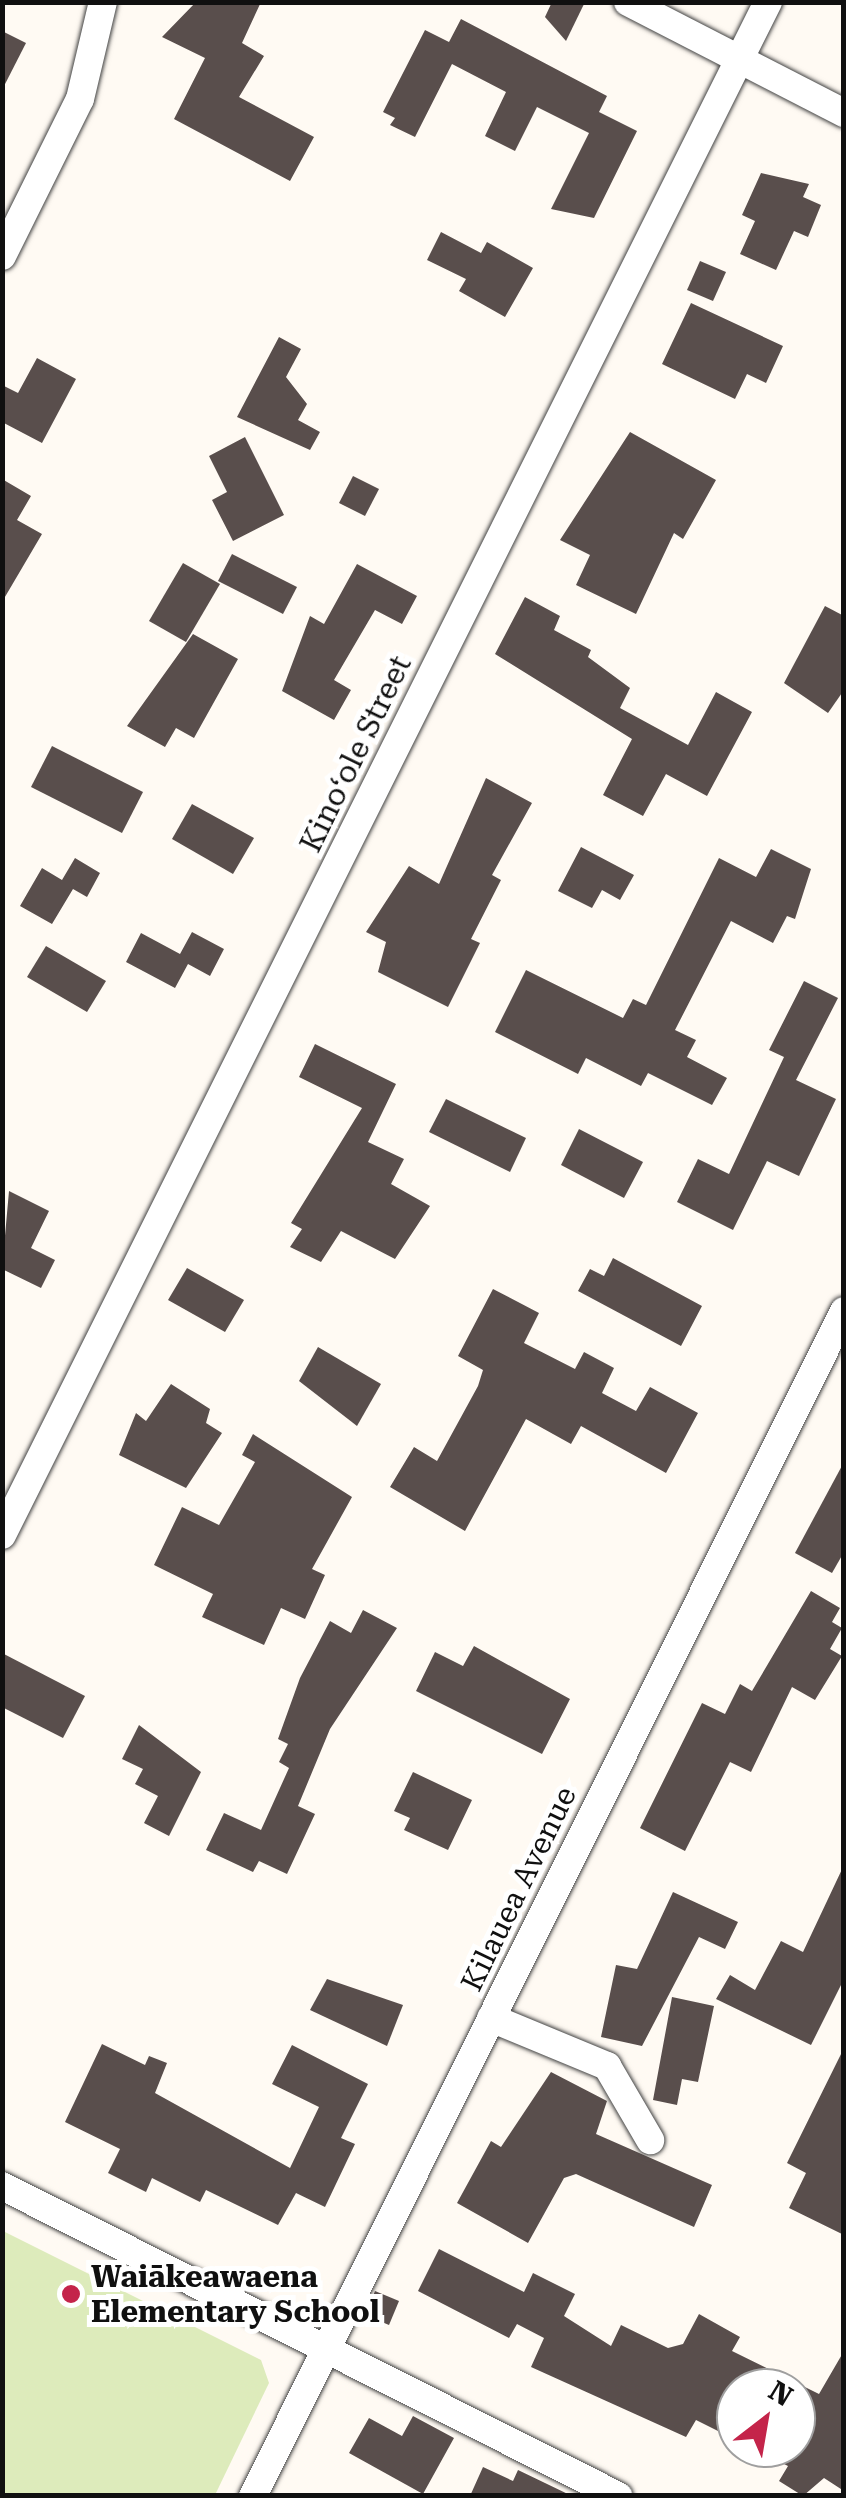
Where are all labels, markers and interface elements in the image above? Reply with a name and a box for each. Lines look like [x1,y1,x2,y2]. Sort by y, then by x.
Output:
street label: Kinoʻole Street [293,650,419,858]
street label: Kilauea Avenue [454,1781,584,1997]
place label: Waiākeawaena Elementary School [91,2259,380,2330]
marker: Waiākeawaena Elementary School [60,2283,82,2305]
north arrow [716,2368,816,2468]
text: N [763,2374,798,2413]

